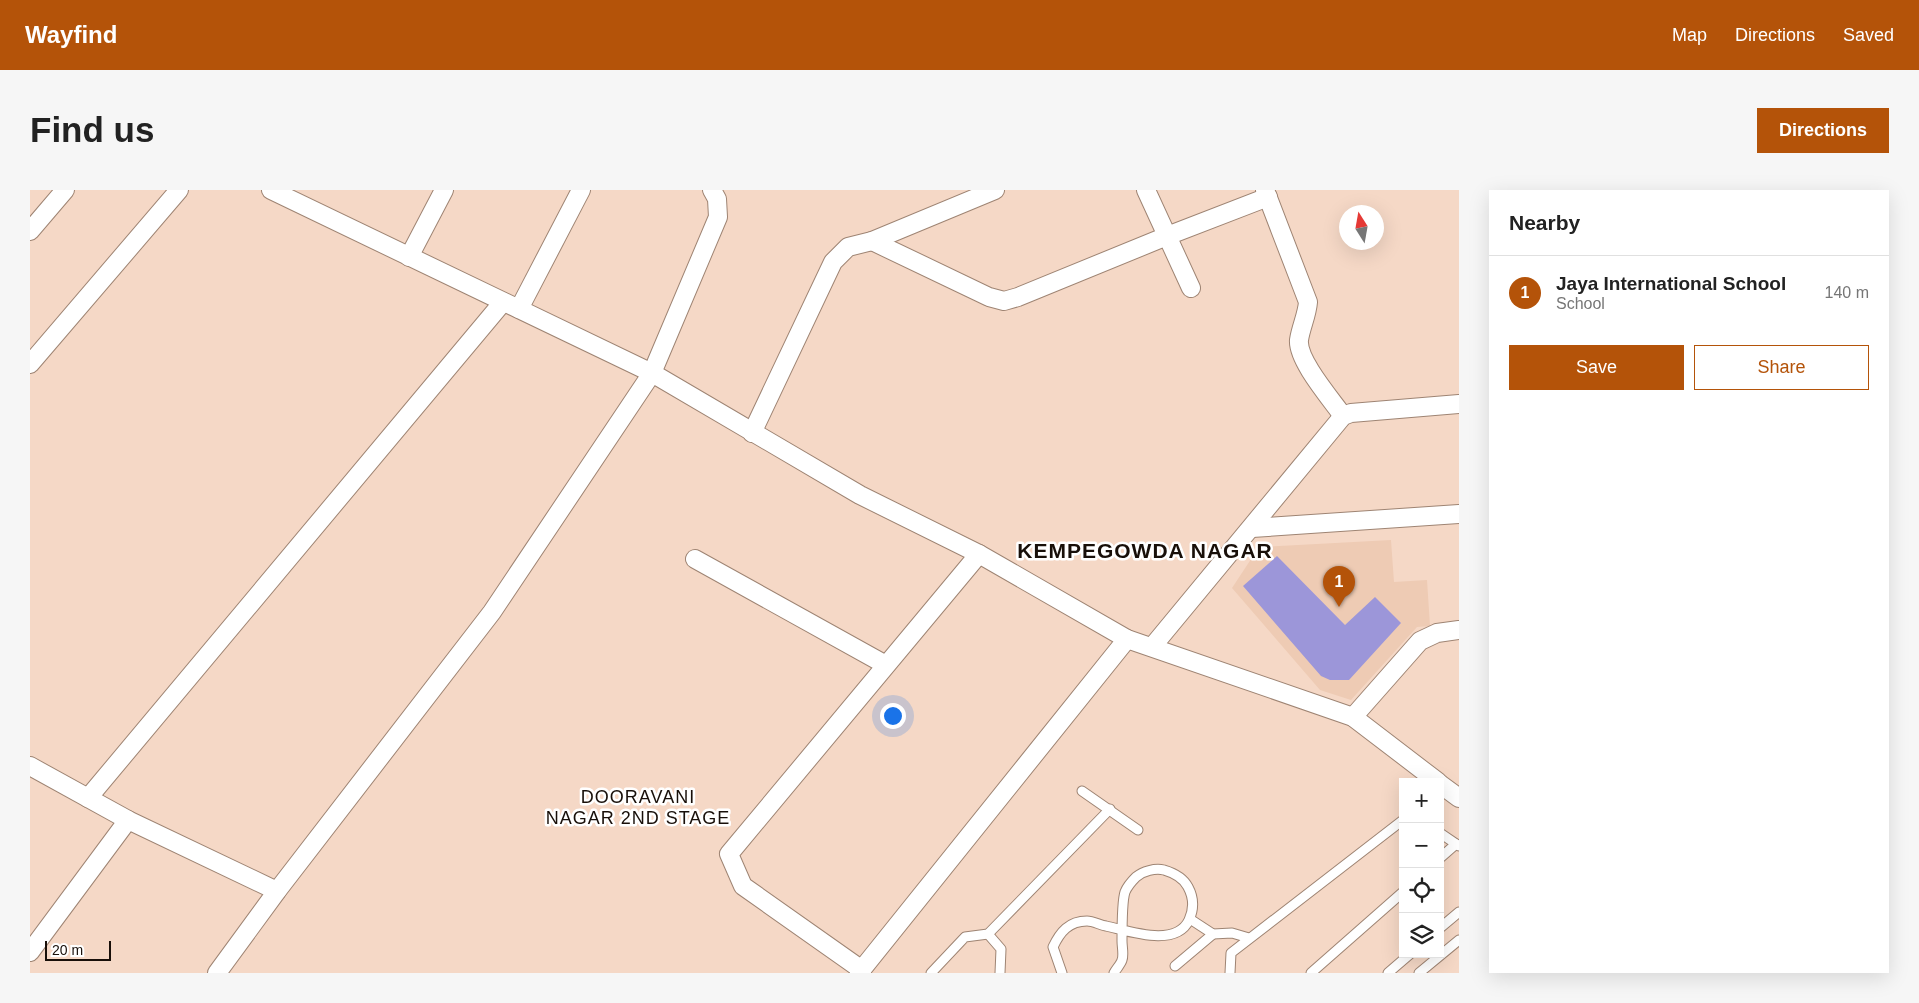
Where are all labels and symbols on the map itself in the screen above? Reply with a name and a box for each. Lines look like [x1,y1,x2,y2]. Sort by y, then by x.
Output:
north arrow [1339,205,1384,250]
district label: KEMPEGOWDA NAGAR [1017,539,1273,562]
pin: 1 [1323,566,1355,607]
your location [880,703,906,729]
district label: DOORAVANI NAGAR 2ND STAGE [546,787,730,828]
scale bar [45,938,111,961]

